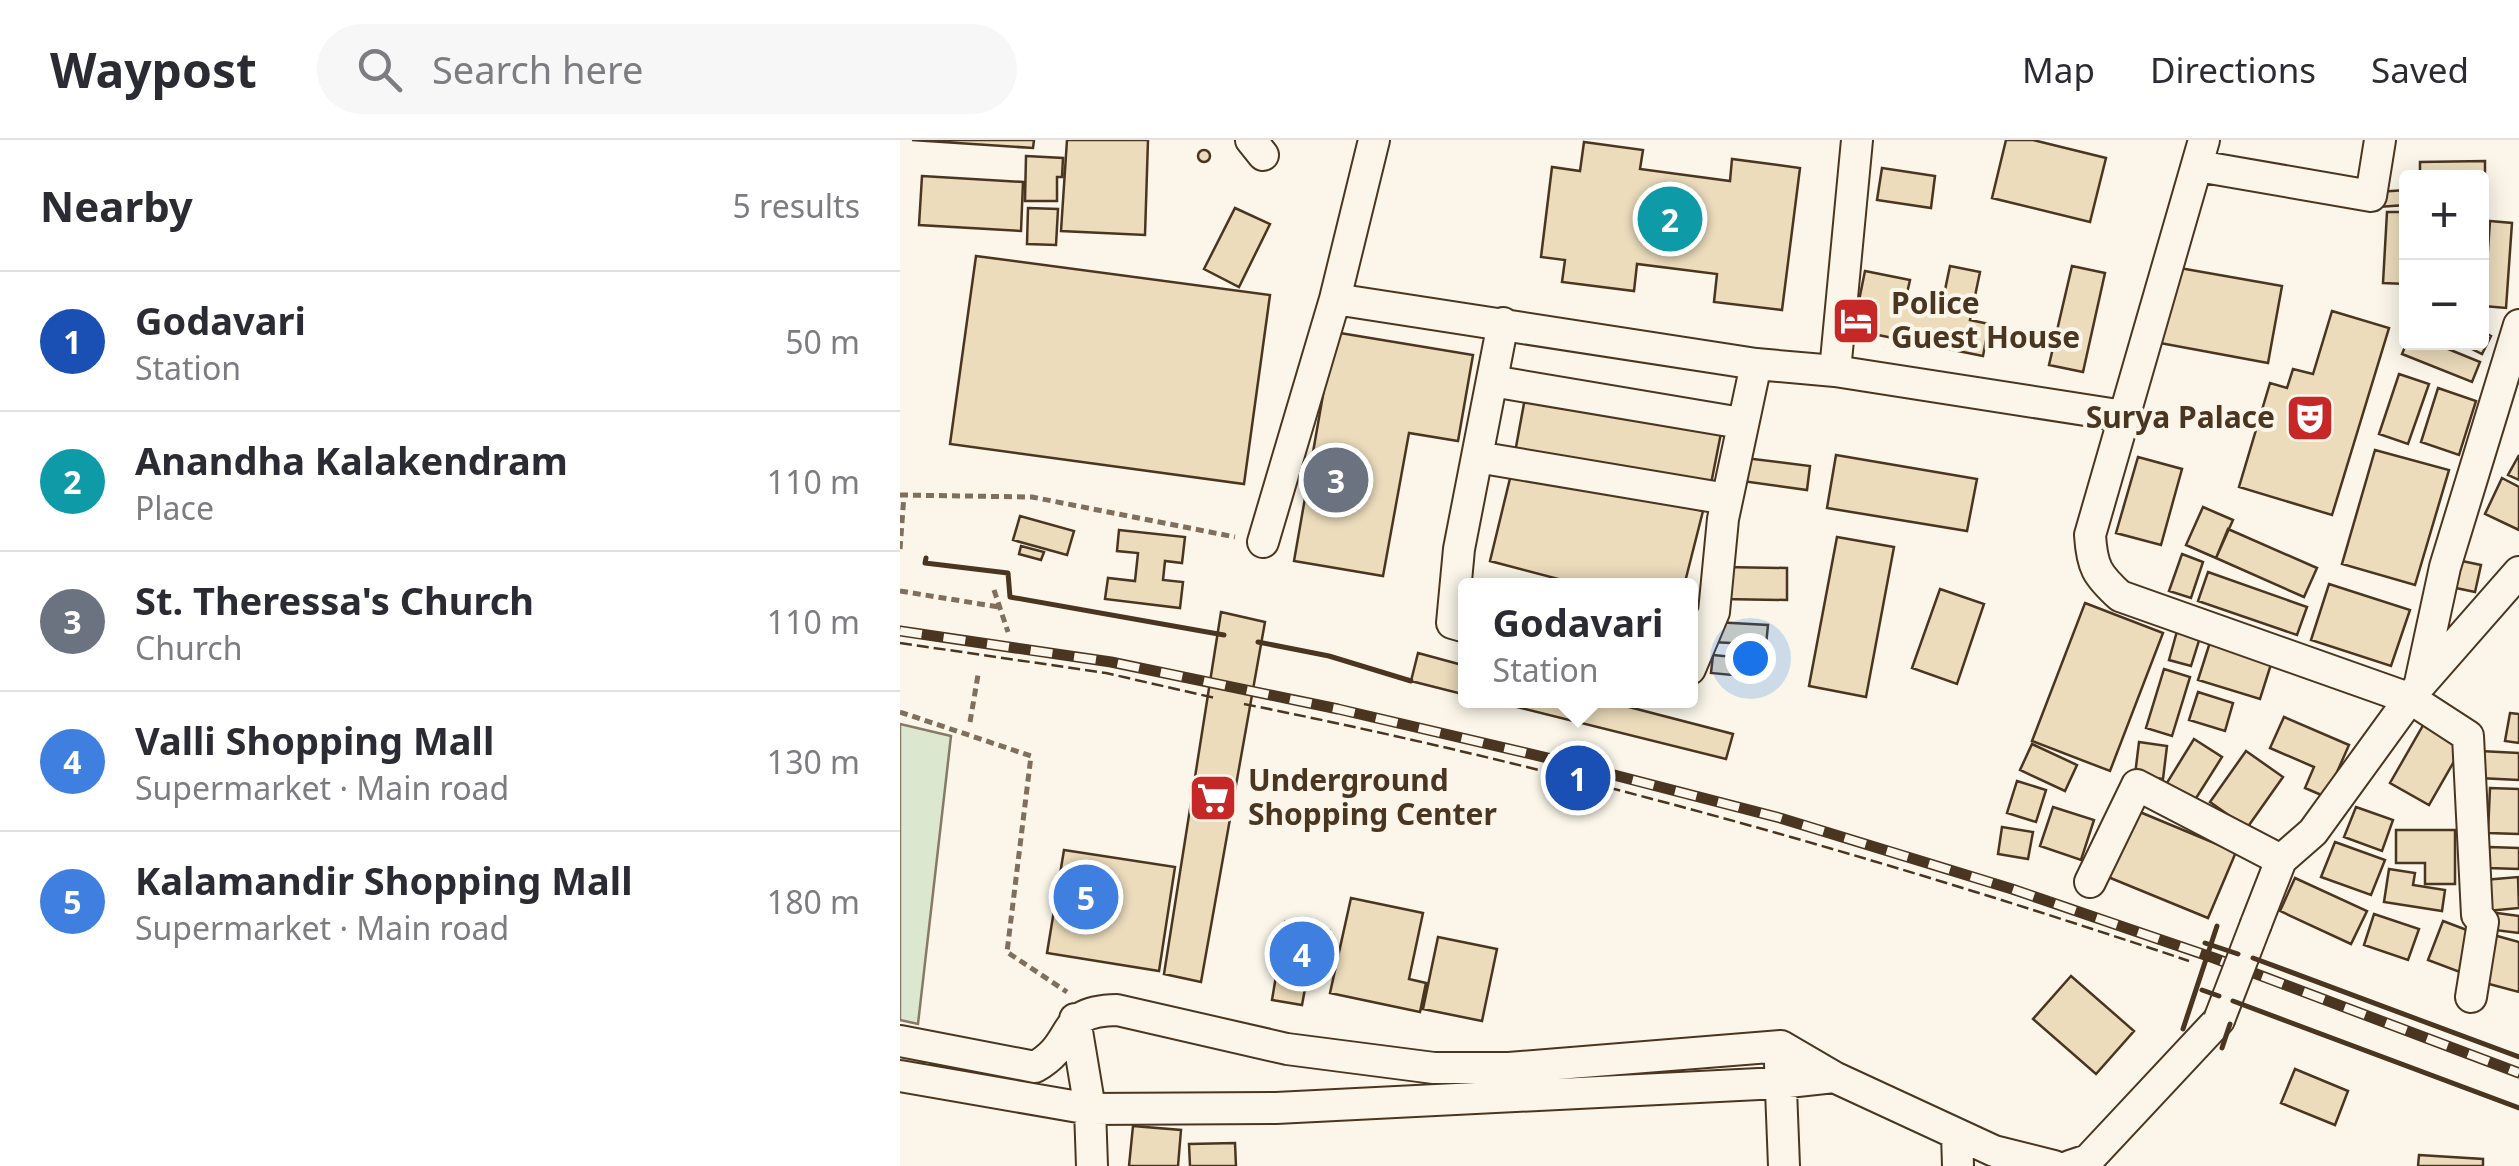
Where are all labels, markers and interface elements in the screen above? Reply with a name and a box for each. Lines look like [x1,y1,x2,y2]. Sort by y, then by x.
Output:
search box [317,24,1017,114]
text: Waypost [50,37,257,102]
icon: search [352,42,407,97]
text: Search here [432,43,643,95]
text: Map [2022,46,2095,93]
text: Directions [2150,46,2316,93]
text: Saved [2371,46,2469,93]
map controls [2399,170,2489,350]
button: + [2399,170,2489,260]
text: Nearby [40,177,193,234]
pin: 2 [1638,182,1702,256]
text: 5 results [733,184,860,227]
button: − [2399,260,2489,350]
place label: Police Guest House [1891,282,2080,357]
text: Godavari [135,294,306,346]
hotel icon: Police Guest House [1830,295,1882,347]
text: 1 [63,320,82,363]
text: 50 m [785,320,860,363]
text: Station [135,346,241,389]
theatre icon: Surya Palace [2284,392,2336,444]
place label: Surya Palace [2086,396,2275,437]
text: Anandha Kalakendram [135,434,568,486]
pin: 3 [1304,442,1368,518]
text: 2 [63,460,82,503]
text: 110 m [767,460,860,503]
text: Place [135,486,214,529]
text: St. Theressa's Church [135,574,534,626]
popup [1458,578,1698,708]
text: Godavari [1493,596,1663,648]
text: 3 [63,600,82,643]
text: 110 m [767,600,860,643]
text: Church [135,626,243,669]
your location [1725,633,1776,684]
text: Station [1493,648,1599,691]
text: Valli Shopping Mall [135,714,494,766]
text: 4 [63,740,82,783]
text: 130 m [767,740,860,783]
pin: 1 [1546,740,1610,816]
place label: Underground Shopping Center [1248,759,1498,834]
text: Supermarket · Main road [135,766,509,809]
supermarket icon: Underground Shopping Center [1187,772,1239,824]
text: Kalamandir Shopping Mall [135,854,632,906]
pin: 5 [1054,860,1118,934]
text: 5 [63,880,82,923]
text: 180 m [767,880,860,923]
text: Supermarket · Main road [135,906,509,949]
pin: 4 [1270,916,1334,992]

